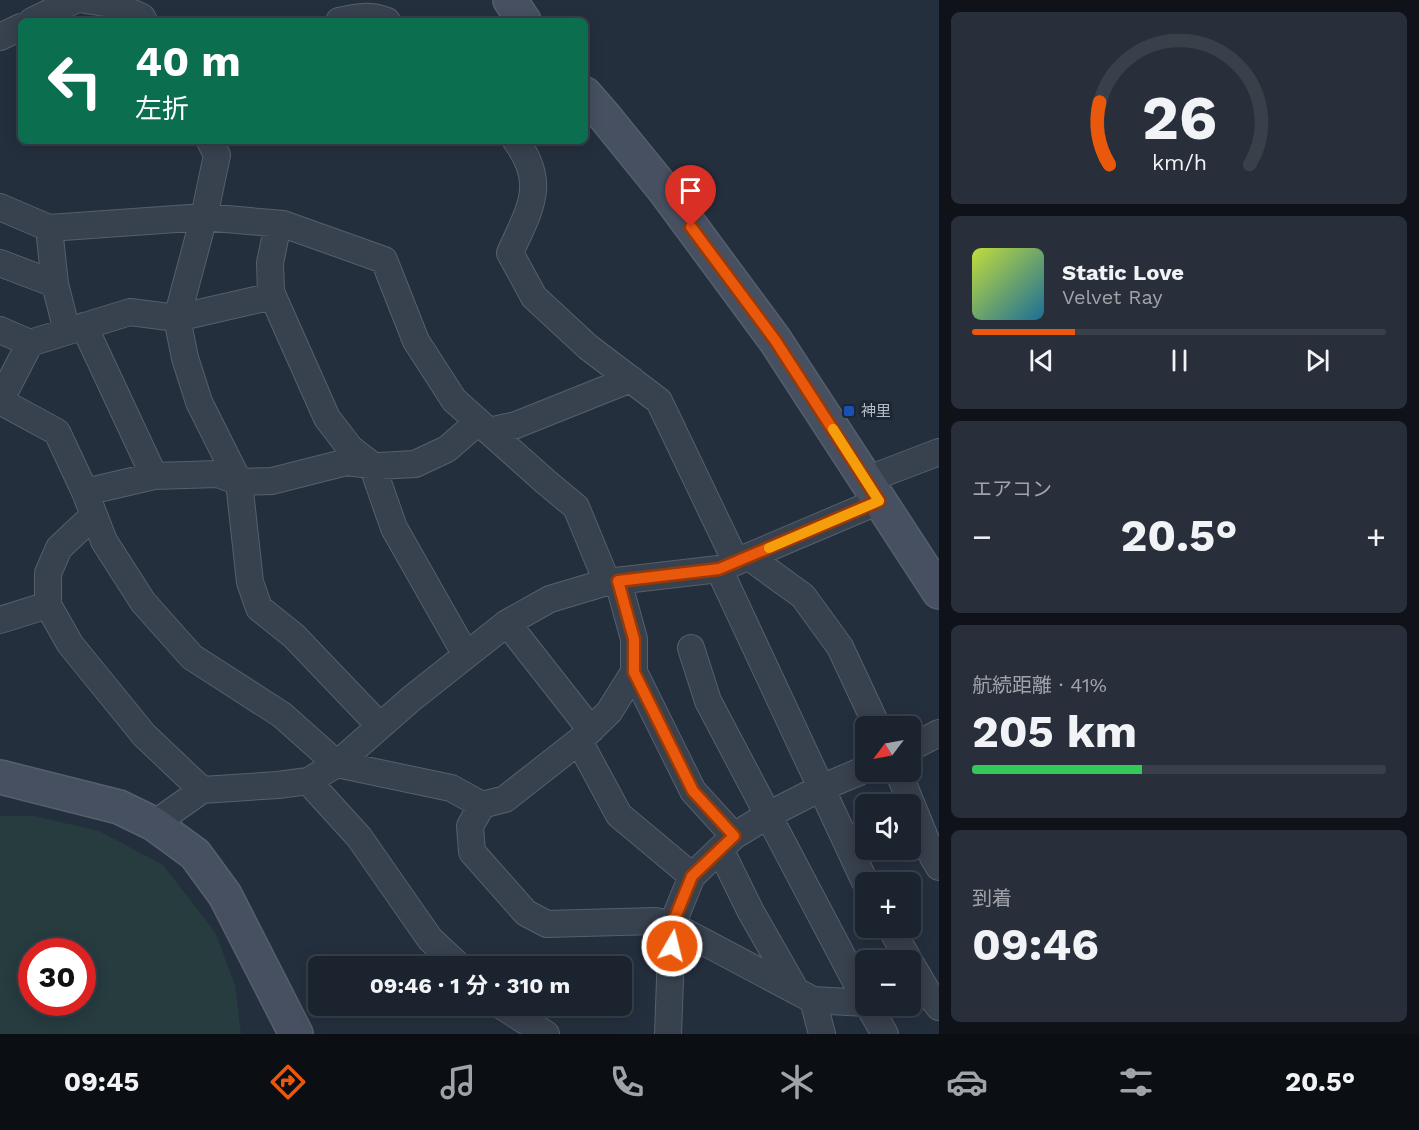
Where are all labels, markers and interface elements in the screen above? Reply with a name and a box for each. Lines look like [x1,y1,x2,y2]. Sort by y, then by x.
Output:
text: 40 m [135,37,241,86]
icon: left [36,42,114,120]
text: 26 [1141,81,1217,154]
text: 左折 [135,93,189,125]
text: km/h [1151,151,1207,176]
pin [665,165,716,227]
icon: arrive [674,174,707,207]
text: Static Love [1062,260,1184,285]
text: Velvet Ray [1062,285,1163,309]
icon: previous [1025,344,1058,377]
icon: pause [1163,344,1196,377]
icon: next [1301,344,1334,377]
place label: 神里 [861,402,891,420]
marker: 神里 [842,404,856,418]
text: エアコン [972,477,1052,501]
text: 20.5° [1121,509,1237,562]
text: − [972,517,992,556]
text: + [1366,517,1386,556]
text: 航続距離 · 41% [972,673,1107,697]
text: 205 km [972,705,1137,758]
north arrow [855,716,921,782]
map controls [855,716,921,1016]
button: sound [855,794,921,860]
button: + [855,872,921,938]
text: 到着 [972,886,1012,910]
position arrow [640,914,704,978]
text: 09:46 [972,918,1099,971]
speed limit sign: 30 [18,938,96,1016]
button: − [855,950,921,1016]
text: 09:46 · 1 分 · 310 m [370,973,570,998]
icon: directions [267,1061,309,1103]
icon: music [437,1061,479,1103]
icon: phone [606,1061,648,1103]
icon: climate [776,1061,818,1103]
icon: car [946,1061,988,1103]
icon: filters [1115,1061,1157,1103]
text: 09:45 [64,1066,139,1098]
text: 20.5° [1285,1066,1355,1098]

